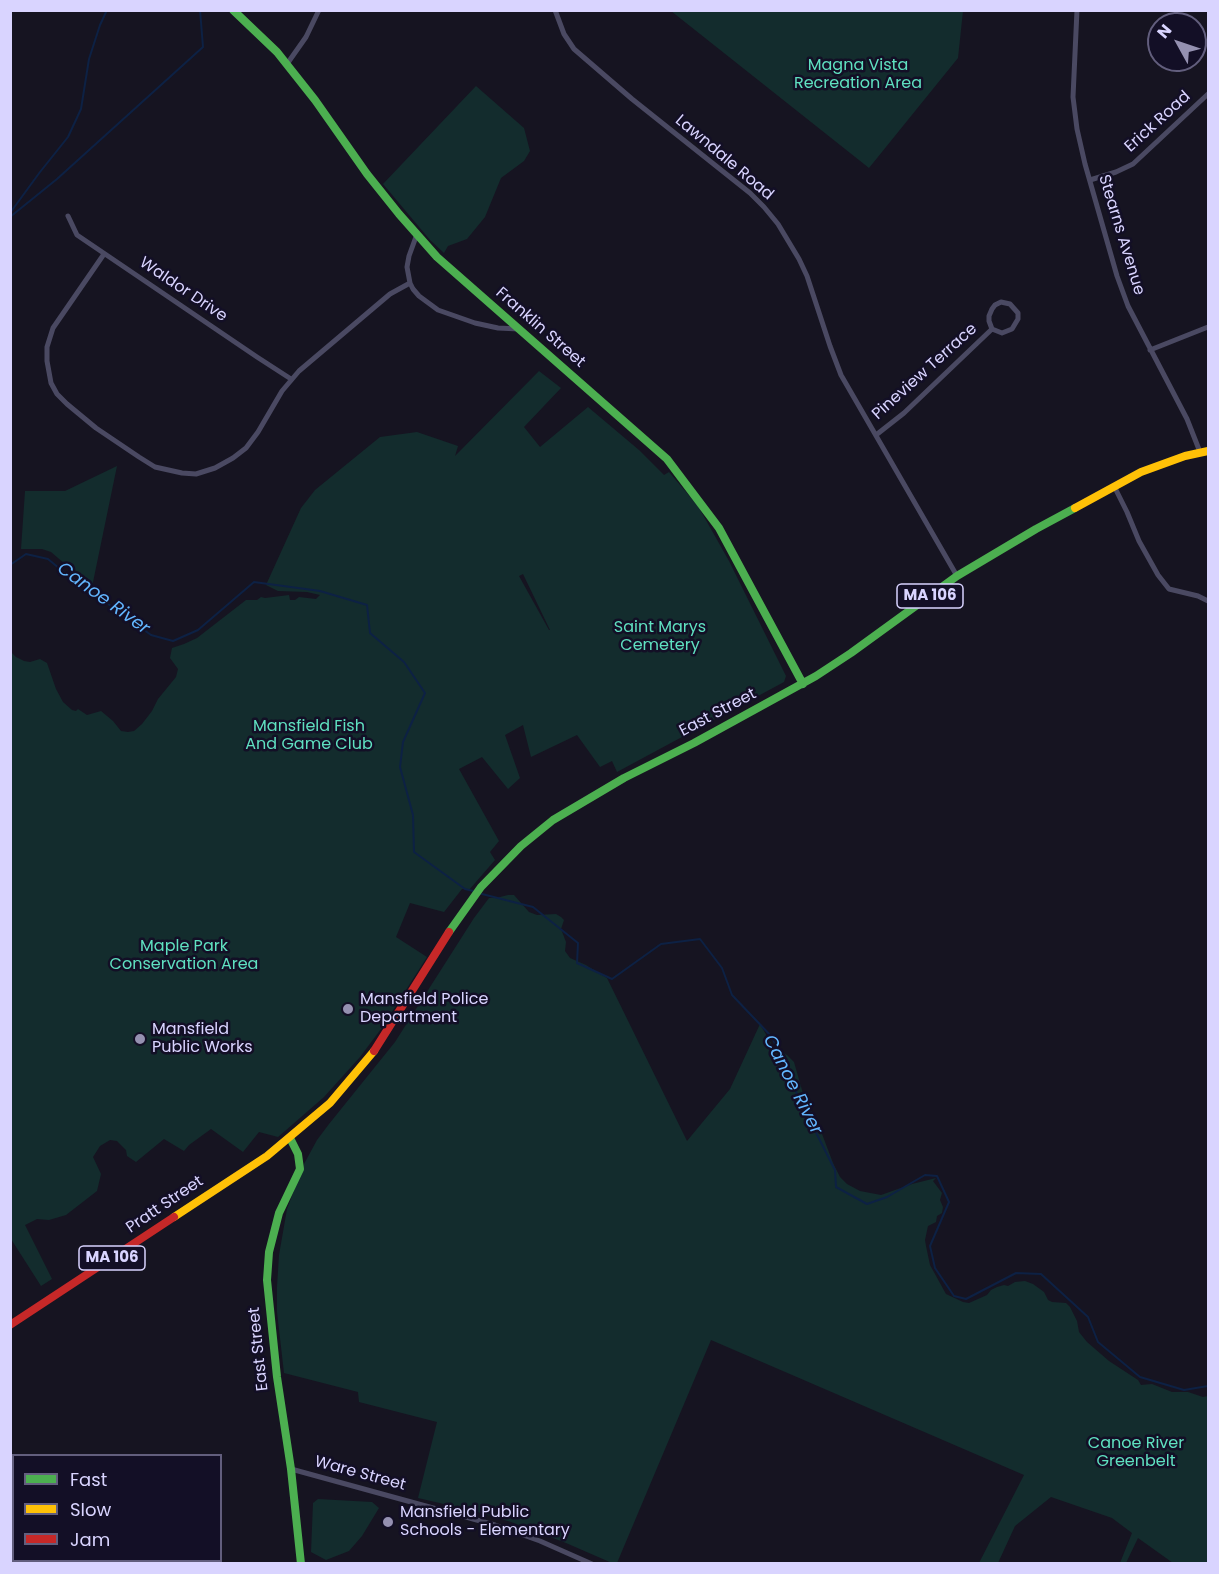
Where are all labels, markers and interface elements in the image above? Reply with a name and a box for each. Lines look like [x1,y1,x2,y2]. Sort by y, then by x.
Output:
north arrow [1147,12,1207,72]
text: N [1152,19,1177,43]
park label: Magna Vista Recreation Area [794,56,922,94]
street label: Erick Road [1121,87,1195,157]
street label: Lawndale Road [671,111,777,205]
street label: Stearns Avenue [1094,172,1148,298]
street label: Waldor Drive [135,254,231,326]
street label: Franklin Street [491,284,589,372]
street label: Pineview Terrace [869,320,981,424]
water label: Canoe River [53,558,153,640]
road number: MA 106 [897,584,963,608]
park label: Saint Marys Cemetery [614,618,706,656]
street label: East Street [676,685,760,741]
park label: Mansfield Fish And Game Club [245,717,373,755]
park label: Maple Park Conservation Area [110,937,258,975]
place label: Mansfield Police Department [360,990,488,1028]
marker: Mansfield Police Department [341,1002,355,1016]
place label: Mansfield Public Works [152,1020,253,1058]
marker: Mansfield Public Works [133,1032,147,1046]
water label: Canoe River [758,1032,826,1138]
street label: Pratt Street [123,1172,207,1238]
road number: MA 106 [79,1246,145,1270]
street label: East Street [245,1306,273,1392]
park label: Canoe River Greenbelt [1088,1434,1184,1472]
street label: Ware Street [312,1453,408,1495]
legend [12,1454,222,1562]
text: Fast [70,1467,107,1492]
text: Slow [70,1497,111,1522]
place label: Mansfield Public Schools - Elementary [400,1503,570,1541]
marker: Mansfield Public Schools - Elementary [381,1515,395,1529]
text: Jam [70,1527,110,1552]

